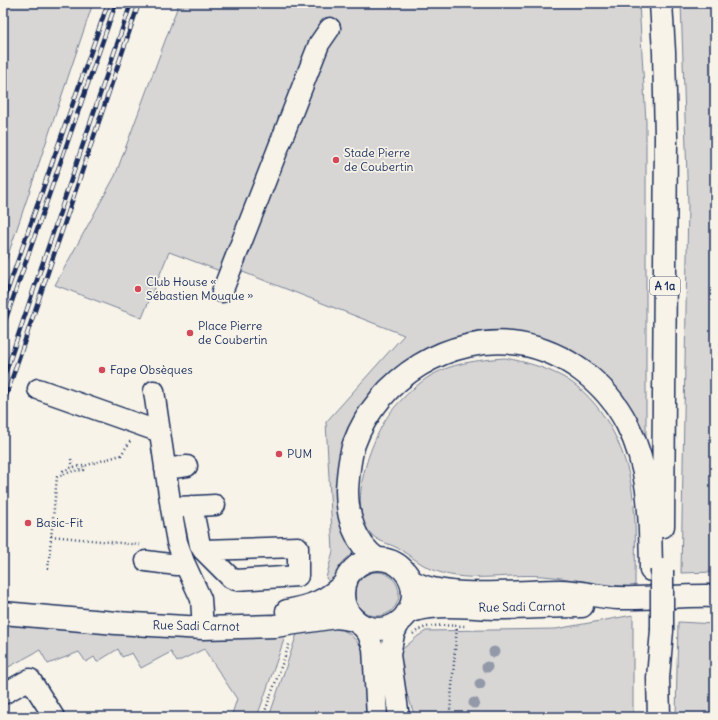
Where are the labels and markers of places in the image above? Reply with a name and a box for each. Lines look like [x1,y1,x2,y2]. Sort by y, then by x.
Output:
place label: Stade Pierre de Coubertin [344,145,414,174]
marker: Stade Pierre de Coubertin [331,155,341,165]
place label: Club House « Sébastien Mouque » [146,274,253,303]
marker: Club House « Sébastien Mouque » [133,284,143,294]
place label: Place Pierre de Coubertin [198,318,268,347]
marker: Place Pierre de Coubertin [185,328,195,338]
place label: Fape Obsèques [110,362,193,377]
marker: Fape Obsèques [97,365,107,375]
place label: PUM [287,446,312,461]
marker: PUM [274,449,284,459]
place label: Basic-Fit [36,515,83,530]
marker: Basic-Fit [23,518,33,528]

